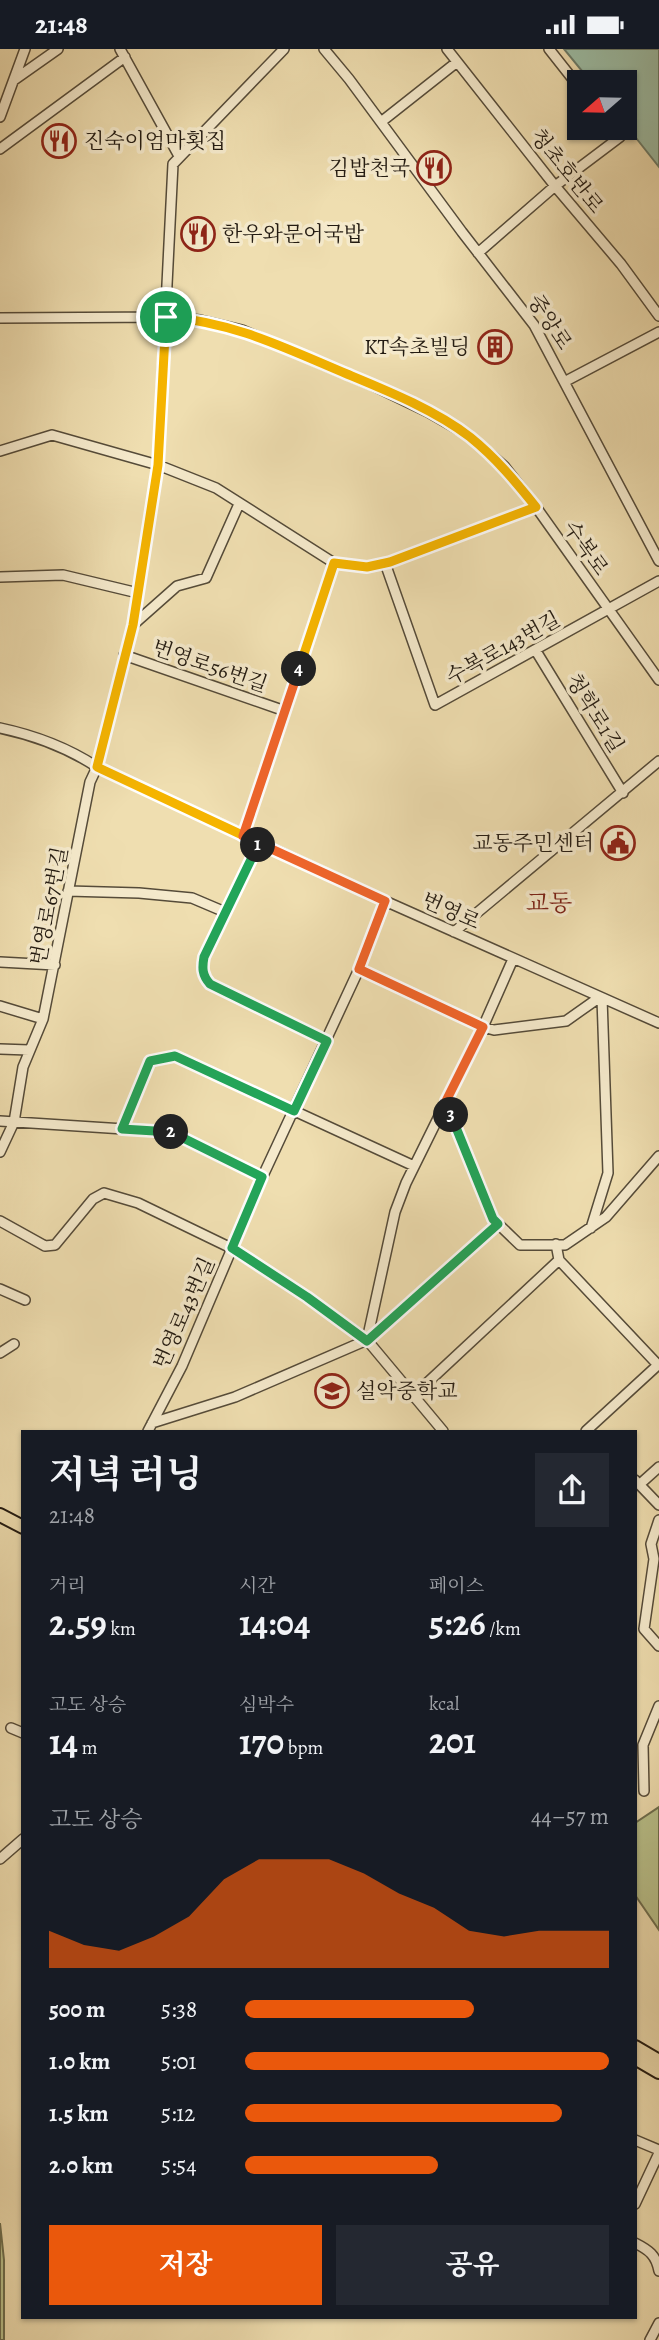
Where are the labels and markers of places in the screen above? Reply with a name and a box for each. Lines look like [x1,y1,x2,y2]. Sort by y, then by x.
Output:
restaurant icon: 진숙이엄마횟집 [40,122,78,160]
place label: 진숙이엄마횟집 [84,127,226,155]
restaurant icon: 김밥천국 [415,149,453,187]
place label: 김밥천국 [329,154,410,182]
restaurant icon: 한우와문어국밥 [179,215,217,253]
place label: 한우와문어국밥 [222,220,365,248]
pin [136,287,196,347]
building icon: KT속초빌딩 [476,328,514,366]
place label: KT속초빌딩 [364,333,470,361]
pin: 4 [282,651,316,687]
public building icon: 교동주민센터 [599,824,637,862]
pin: 1 [240,827,276,863]
place label: 교동주민센터 [472,829,594,857]
pin: 3 [434,1097,468,1133]
pin: 2 [154,1115,188,1149]
school or university icon: 설악중학교 [313,1372,351,1410]
place label: 설악중학교 [356,1377,457,1405]

